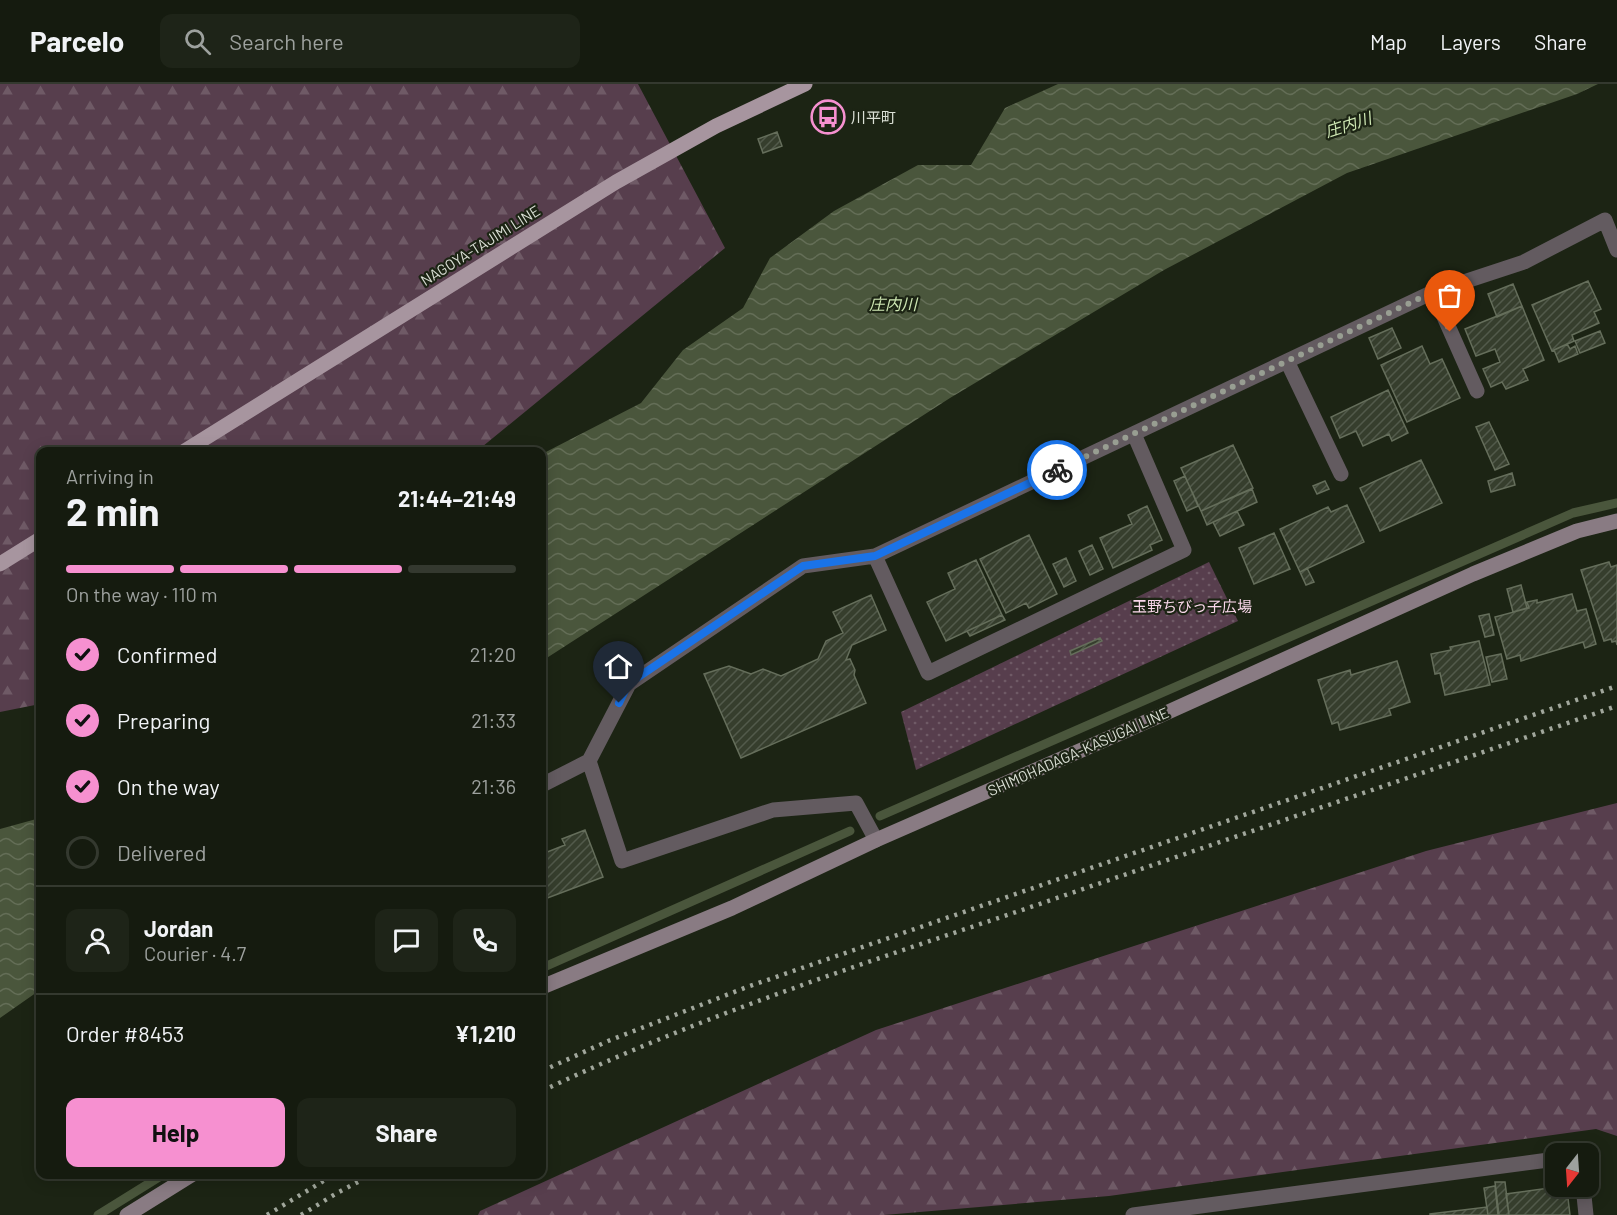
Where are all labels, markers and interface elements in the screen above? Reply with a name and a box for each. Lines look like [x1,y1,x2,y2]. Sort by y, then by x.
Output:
search box [160,14,580,68]
text: Parcelo [30,24,124,58]
icon: search [181,25,214,58]
text: Search here [229,28,344,54]
text: Map [1370,29,1407,54]
text: Layers [1440,29,1501,54]
text: Share [1534,29,1587,54]
bus stop icon: 川平町 [810,99,846,135]
water label: 庄内川 [1322,107,1376,140]
place label: 川平町 [851,108,896,126]
street label: NAGOYA-TAJIMI LINE [417,201,543,289]
pin [1424,270,1475,332]
icon: bag [1433,279,1466,312]
water label: 庄内川 [869,294,919,313]
courier [1027,440,1087,500]
icon: bike [1041,454,1074,487]
text: Arriving in [66,464,154,488]
text: 21:44–21:49 [398,485,516,511]
text: 2 min [66,487,159,534]
text: On the way · 110 m [66,582,217,606]
park label: 玉野ちびっ子広場 [1132,597,1252,615]
icon: check [66,638,99,671]
text: Confirmed [117,641,217,667]
pin [593,641,644,703]
text: 21:20 [470,642,516,666]
icon: home [602,650,635,683]
street label: SHIMOHADAGA-KASUGAI LINE [985,703,1171,799]
icon: check [66,704,99,737]
text: Preparing [117,707,210,733]
text: 21:33 [471,708,516,732]
icon: check [66,770,99,803]
text: On the way [117,773,220,799]
text: 21:36 [471,774,516,798]
text: Delivered [117,839,206,865]
button: person [66,909,129,972]
button: chat [375,909,438,972]
button: phone [453,909,516,972]
text: Jordan [144,915,213,941]
text: Courier · 4.7 [144,941,246,965]
text: Order #8453 [66,1020,184,1046]
text: ¥1,210 [455,1020,516,1046]
button: Help [66,1098,285,1167]
button: Share [297,1098,516,1167]
north arrow [1545,1143,1599,1197]
map controls [1545,1143,1599,1197]

